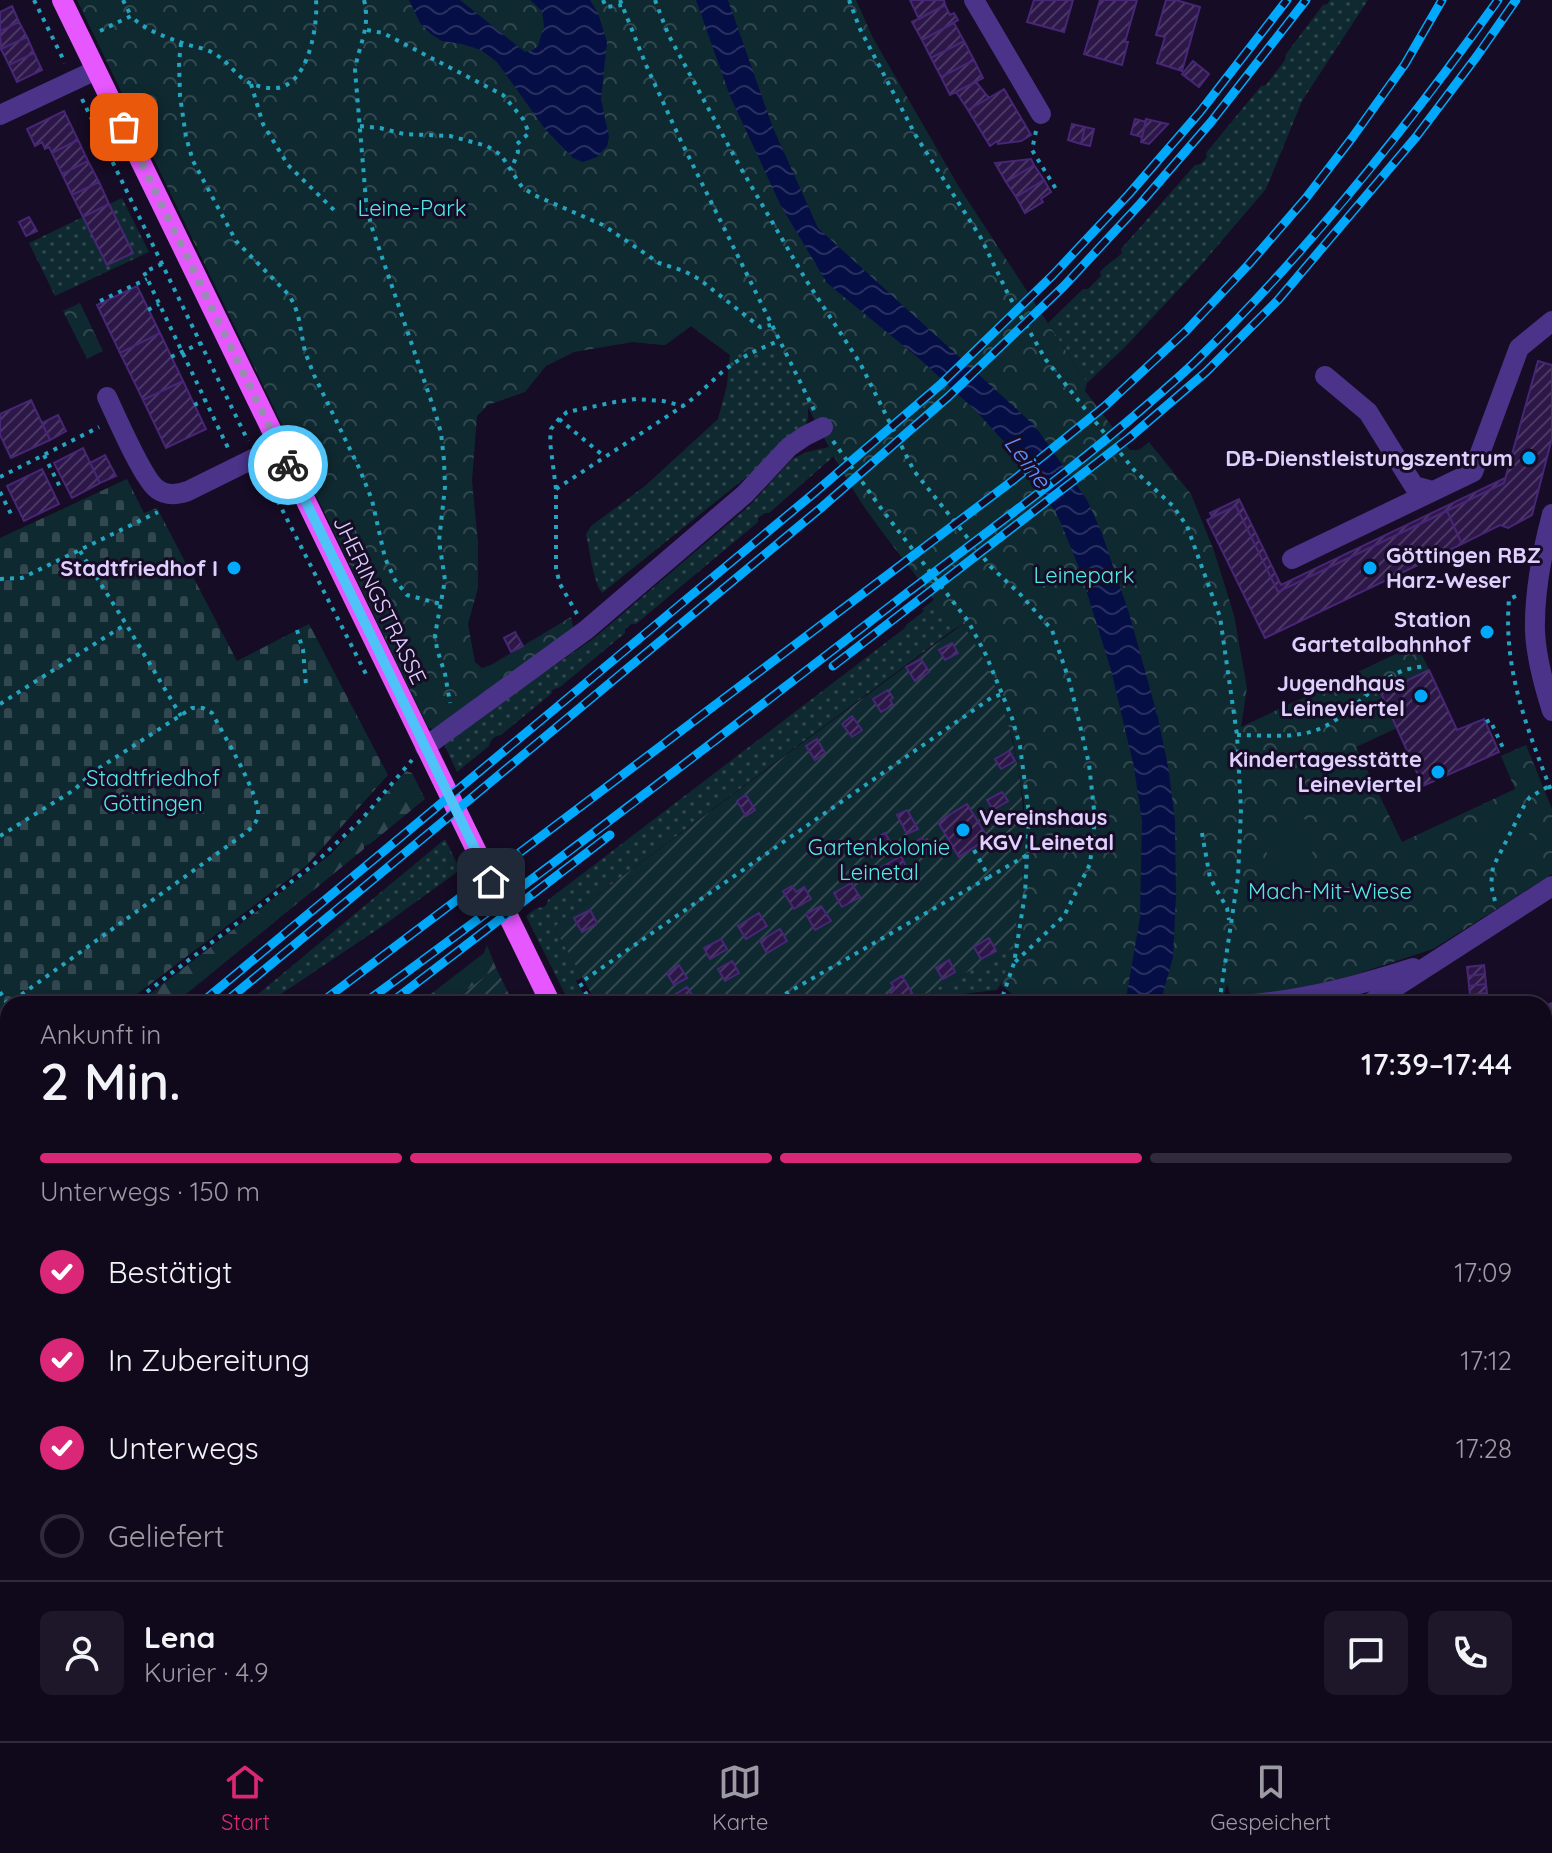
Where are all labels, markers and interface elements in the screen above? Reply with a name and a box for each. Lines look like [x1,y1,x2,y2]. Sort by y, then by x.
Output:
pin [90,93,158,161]
icon: bag [102,105,146,149]
park label: Leine-Park [357,194,467,222]
courier [248,425,328,505]
water label: Leine [998,428,1059,495]
icon: bike [266,443,310,487]
place label: DB-Dienstleistungszentrum [1225,444,1513,472]
marker: DB-Dienstleistungszentrum [1520,449,1538,467]
street label: JHERINGSTRASSE [327,511,433,689]
place label: Göttingen RBZ Harz-Weser [1386,541,1541,594]
place label: Stadtfriedhof I [60,554,218,582]
marker: Stadtfriedhof I [225,559,243,577]
marker: Göttingen RBZ Harz-Weser [1361,559,1379,577]
park label: Leinepark [1034,561,1134,589]
place label: Station Gartetalbahnhof [1292,605,1471,658]
marker: Station Gartetalbahnhof [1478,623,1496,641]
place label: Jugendhaus Leineviertel [1277,669,1405,722]
marker: Jugendhaus Leineviertel [1412,687,1430,705]
place label: Kindertagesstätte Leineviertel [1229,745,1422,798]
marker: Kindertagesstätte Leineviertel [1429,763,1447,781]
park label: Stadtfriedhof Göttingen [86,764,220,817]
place label: Vereinshaus KGV Leinetal [979,803,1114,856]
marker: Vereinshaus KGV Leinetal [954,821,972,839]
park label: Gartenkolonie Leinetal [808,833,950,886]
pin [457,848,525,916]
icon: home [469,860,513,904]
park label: Mach-Mit-Wiese [1248,877,1412,905]
text: Ankunft in [40,1018,161,1051]
text: 17:39–17:44 [1361,1045,1512,1083]
text: 2 Min. [40,1048,181,1113]
text: Unterwegs · 150 m [40,1175,260,1208]
icon: check [40,1250,84,1294]
text: Bestätigt [108,1253,232,1291]
text: 17:09 [1454,1256,1512,1289]
icon: check [40,1338,84,1382]
text: In Zubereitung [108,1341,310,1379]
text: 17:12 [1460,1344,1512,1377]
icon: check [40,1426,84,1470]
text: Unterwegs [108,1429,259,1467]
text: 17:28 [1456,1432,1512,1465]
text: Geliefert [108,1517,224,1555]
button: person [40,1611,124,1695]
button: chat [1324,1611,1408,1695]
button: phone [1428,1611,1512,1695]
text: Lena [144,1618,215,1656]
text: Kurier · 4.9 [144,1656,269,1689]
tab: Start [221,1760,270,1836]
tab: Karte [712,1760,768,1836]
tab: Gespeichert [1210,1760,1331,1836]

